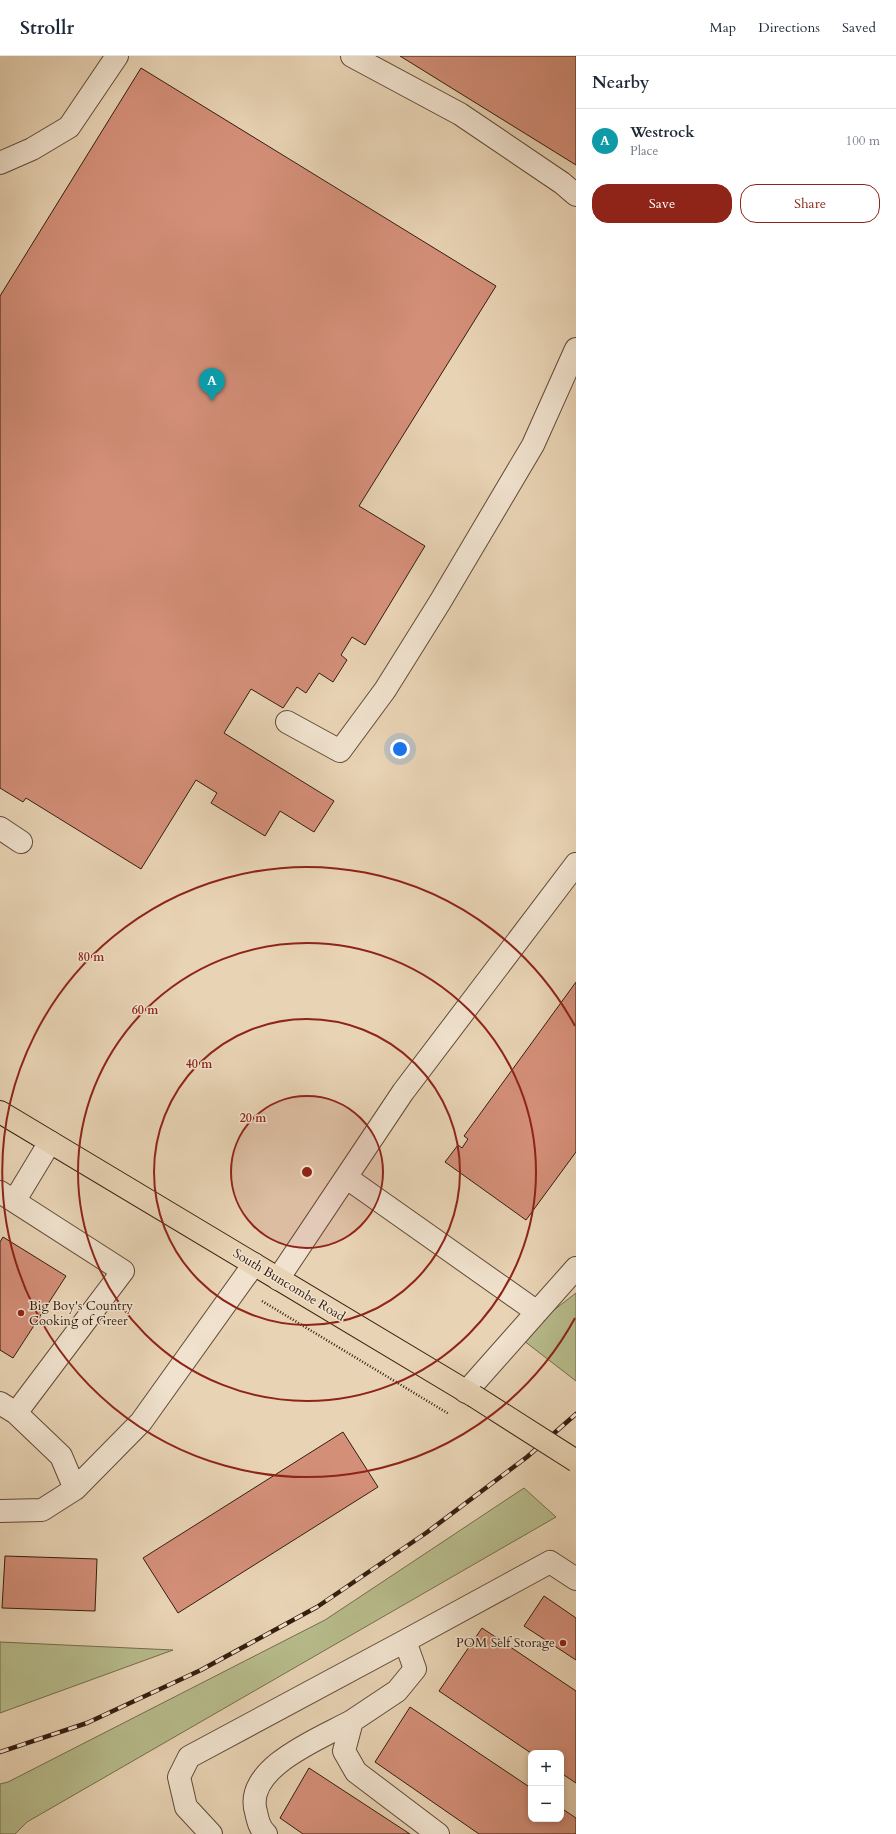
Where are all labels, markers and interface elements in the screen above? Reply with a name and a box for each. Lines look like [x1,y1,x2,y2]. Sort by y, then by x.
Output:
text: Strollr [20,15,74,41]
text: Map [710,18,736,37]
text: Directions [758,18,820,37]
text: Saved [842,18,876,37]
text: Nearby [592,71,649,94]
text: Westrock [630,122,695,142]
text: A [600,132,610,150]
text: 100 m [846,132,880,150]
text: Place [630,142,658,160]
button: Save [592,184,732,223]
button: Share [740,184,880,223]
pin: A [199,368,225,401]
your location [390,739,410,759]
text: 80 m [78,949,105,965]
text: 60 m [132,1002,159,1018]
text: 40 m [186,1056,213,1072]
text: 20 m [240,1110,267,1126]
centre of rings [300,1165,314,1179]
street label: South Buncombe Road [230,1244,348,1326]
place label: Big Boy's Country Cooking of Greer [29,1297,133,1330]
marker: Big Boy's Country Cooking of Greer [16,1308,26,1318]
place label: POM Self Storage [456,1634,555,1652]
marker: POM Self Storage [558,1638,568,1648]
map controls [528,1750,564,1822]
button: + [528,1750,564,1786]
button: − [528,1786,564,1822]

